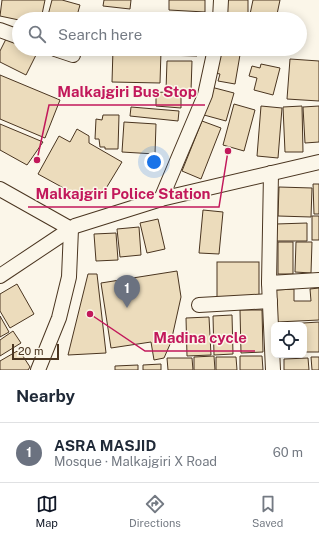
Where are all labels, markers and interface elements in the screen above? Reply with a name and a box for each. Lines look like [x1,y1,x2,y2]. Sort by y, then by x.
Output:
search box [12,12,307,56]
icon: search [26,23,48,45]
text: Search here [58,26,142,43]
callout: Malkajgiri Bus Stop [49,78,205,105]
text: Malkajgiri Bus Stop [57,83,197,100]
your location [144,152,164,172]
callout: Malkajgiri Police Station [28,180,219,207]
text: Malkajgiri Police Station [36,185,211,202]
pin: 1 [114,275,140,308]
map controls [271,322,307,358]
button: locate [271,322,307,358]
callout: Madina cycle [145,324,255,351]
text: Madina cycle [153,329,247,346]
scale bar [12,342,59,361]
text: 20 m [18,345,43,357]
text: Nearby [16,386,75,406]
text: ASRA MASJID [54,437,156,454]
text: 1 [26,445,32,460]
text: 60 m [273,445,303,460]
text: Mosque · Malkajgiri X Road [54,454,217,469]
tab: Map [36,493,58,529]
tab: Directions [129,493,181,529]
tab: Saved [252,493,283,529]

